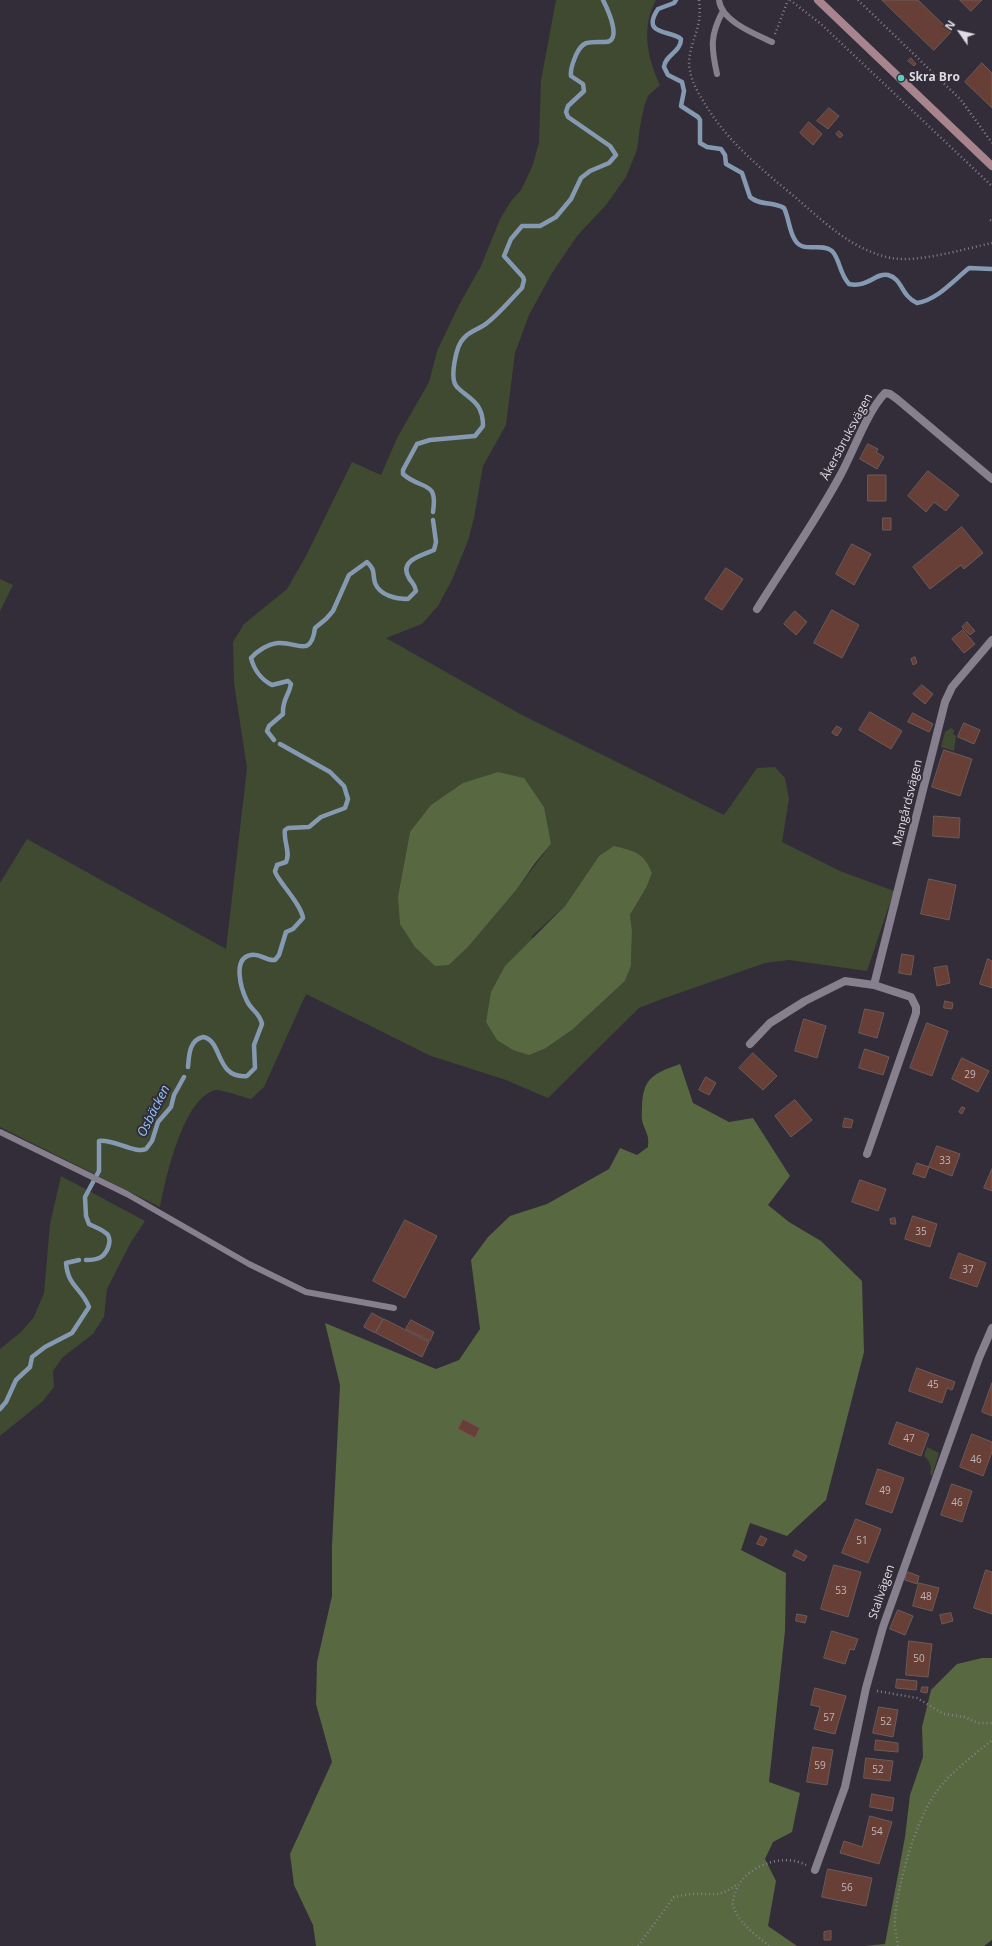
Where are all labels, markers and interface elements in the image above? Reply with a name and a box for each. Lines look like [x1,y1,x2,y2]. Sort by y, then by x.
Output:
north arrow [940,12,980,52]
text: N [941,17,958,33]
place label: Skra Bro [909,71,960,85]
marker: Skra Bro [896,73,906,83]
street label: Åkersbruksvägen [818,391,876,483]
street label: Mangårdsvägen [890,758,926,848]
house number: 29 [964,1069,976,1081]
water label: Osbäcken [134,1082,174,1140]
house number: 33 [939,1155,951,1167]
house number: 35 [915,1226,927,1238]
house number: 37 [962,1264,974,1276]
house number: 45 [927,1379,939,1391]
house number: 47 [903,1433,915,1445]
house number: 46 [970,1454,982,1466]
house number: 49 [879,1485,891,1497]
house number: 46 [951,1497,963,1509]
house number: 51 [856,1535,868,1547]
street label: Stallvägen [866,1563,898,1621]
house number: 53 [835,1585,847,1597]
house number: 48 [920,1591,932,1603]
house number: 50 [913,1653,925,1665]
house number: 57 [823,1712,835,1724]
house number: 52 [880,1716,892,1728]
house number: 59 [814,1760,826,1772]
house number: 52 [872,1764,884,1776]
house number: 54 [871,1826,883,1838]
house number: 56 [841,1882,853,1894]

